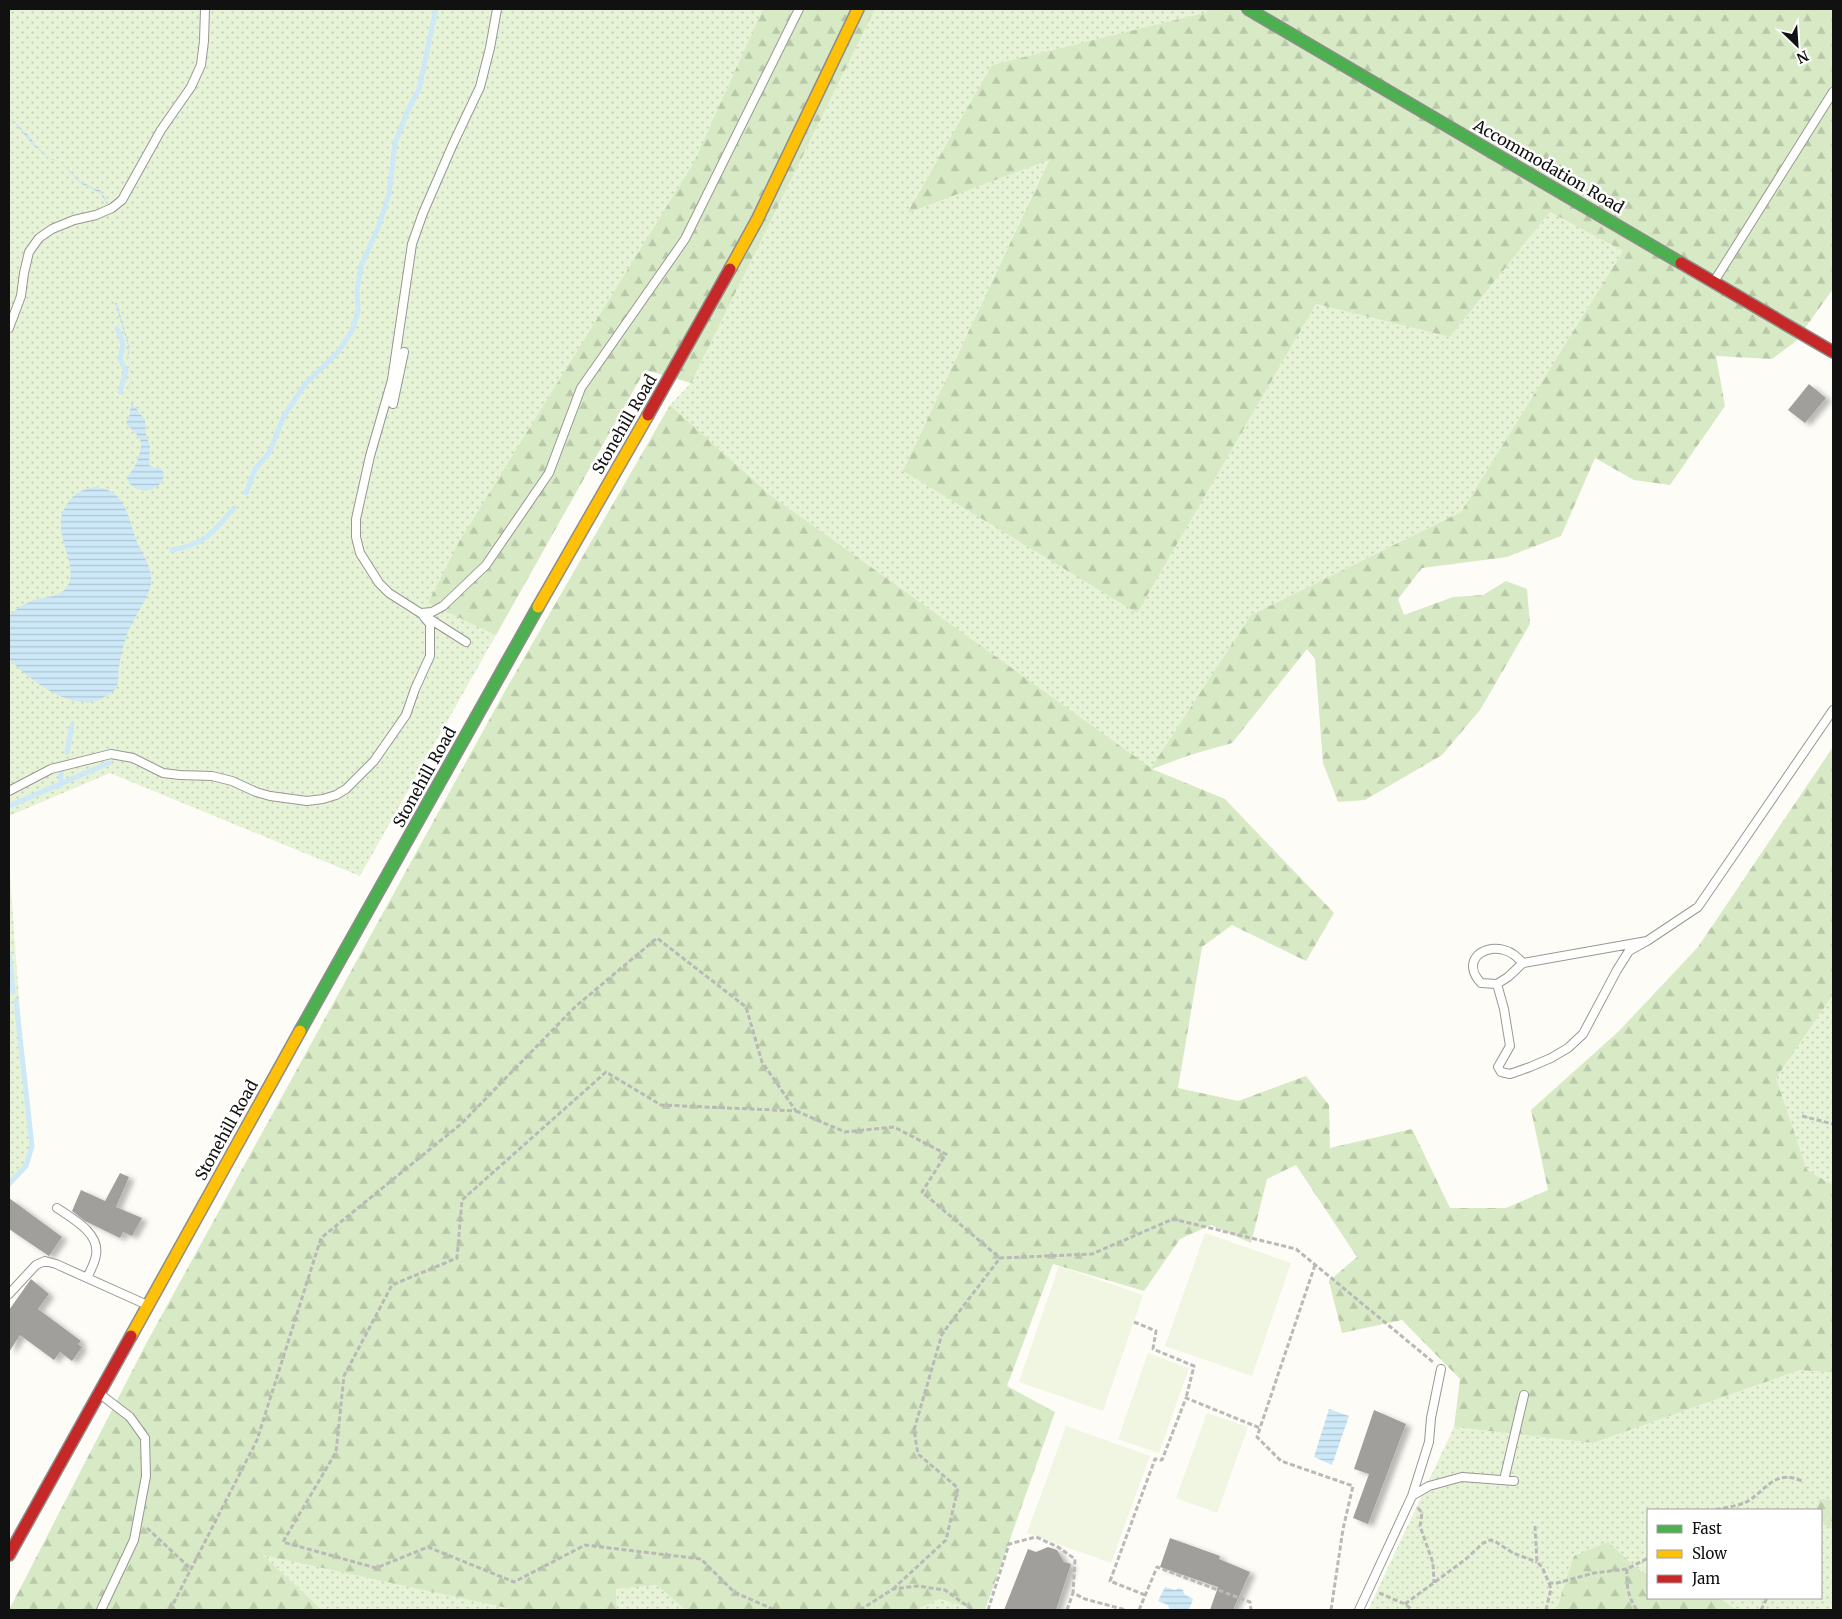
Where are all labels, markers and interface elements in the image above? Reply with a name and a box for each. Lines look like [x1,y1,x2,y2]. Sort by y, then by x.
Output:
north arrow [1772,20,1822,70]
text: N [1794,46,1811,67]
street label: Accommodation Road [1470,114,1628,217]
street label: Stonehill Road [587,370,661,477]
street label: Stonehill Road [388,723,460,831]
street label: Stonehill Road [190,1076,262,1184]
legend [1647,1509,1822,1599]
text: Fast [1692,1519,1722,1538]
text: Slow [1692,1544,1727,1563]
text: Jam [1691,1569,1720,1588]

